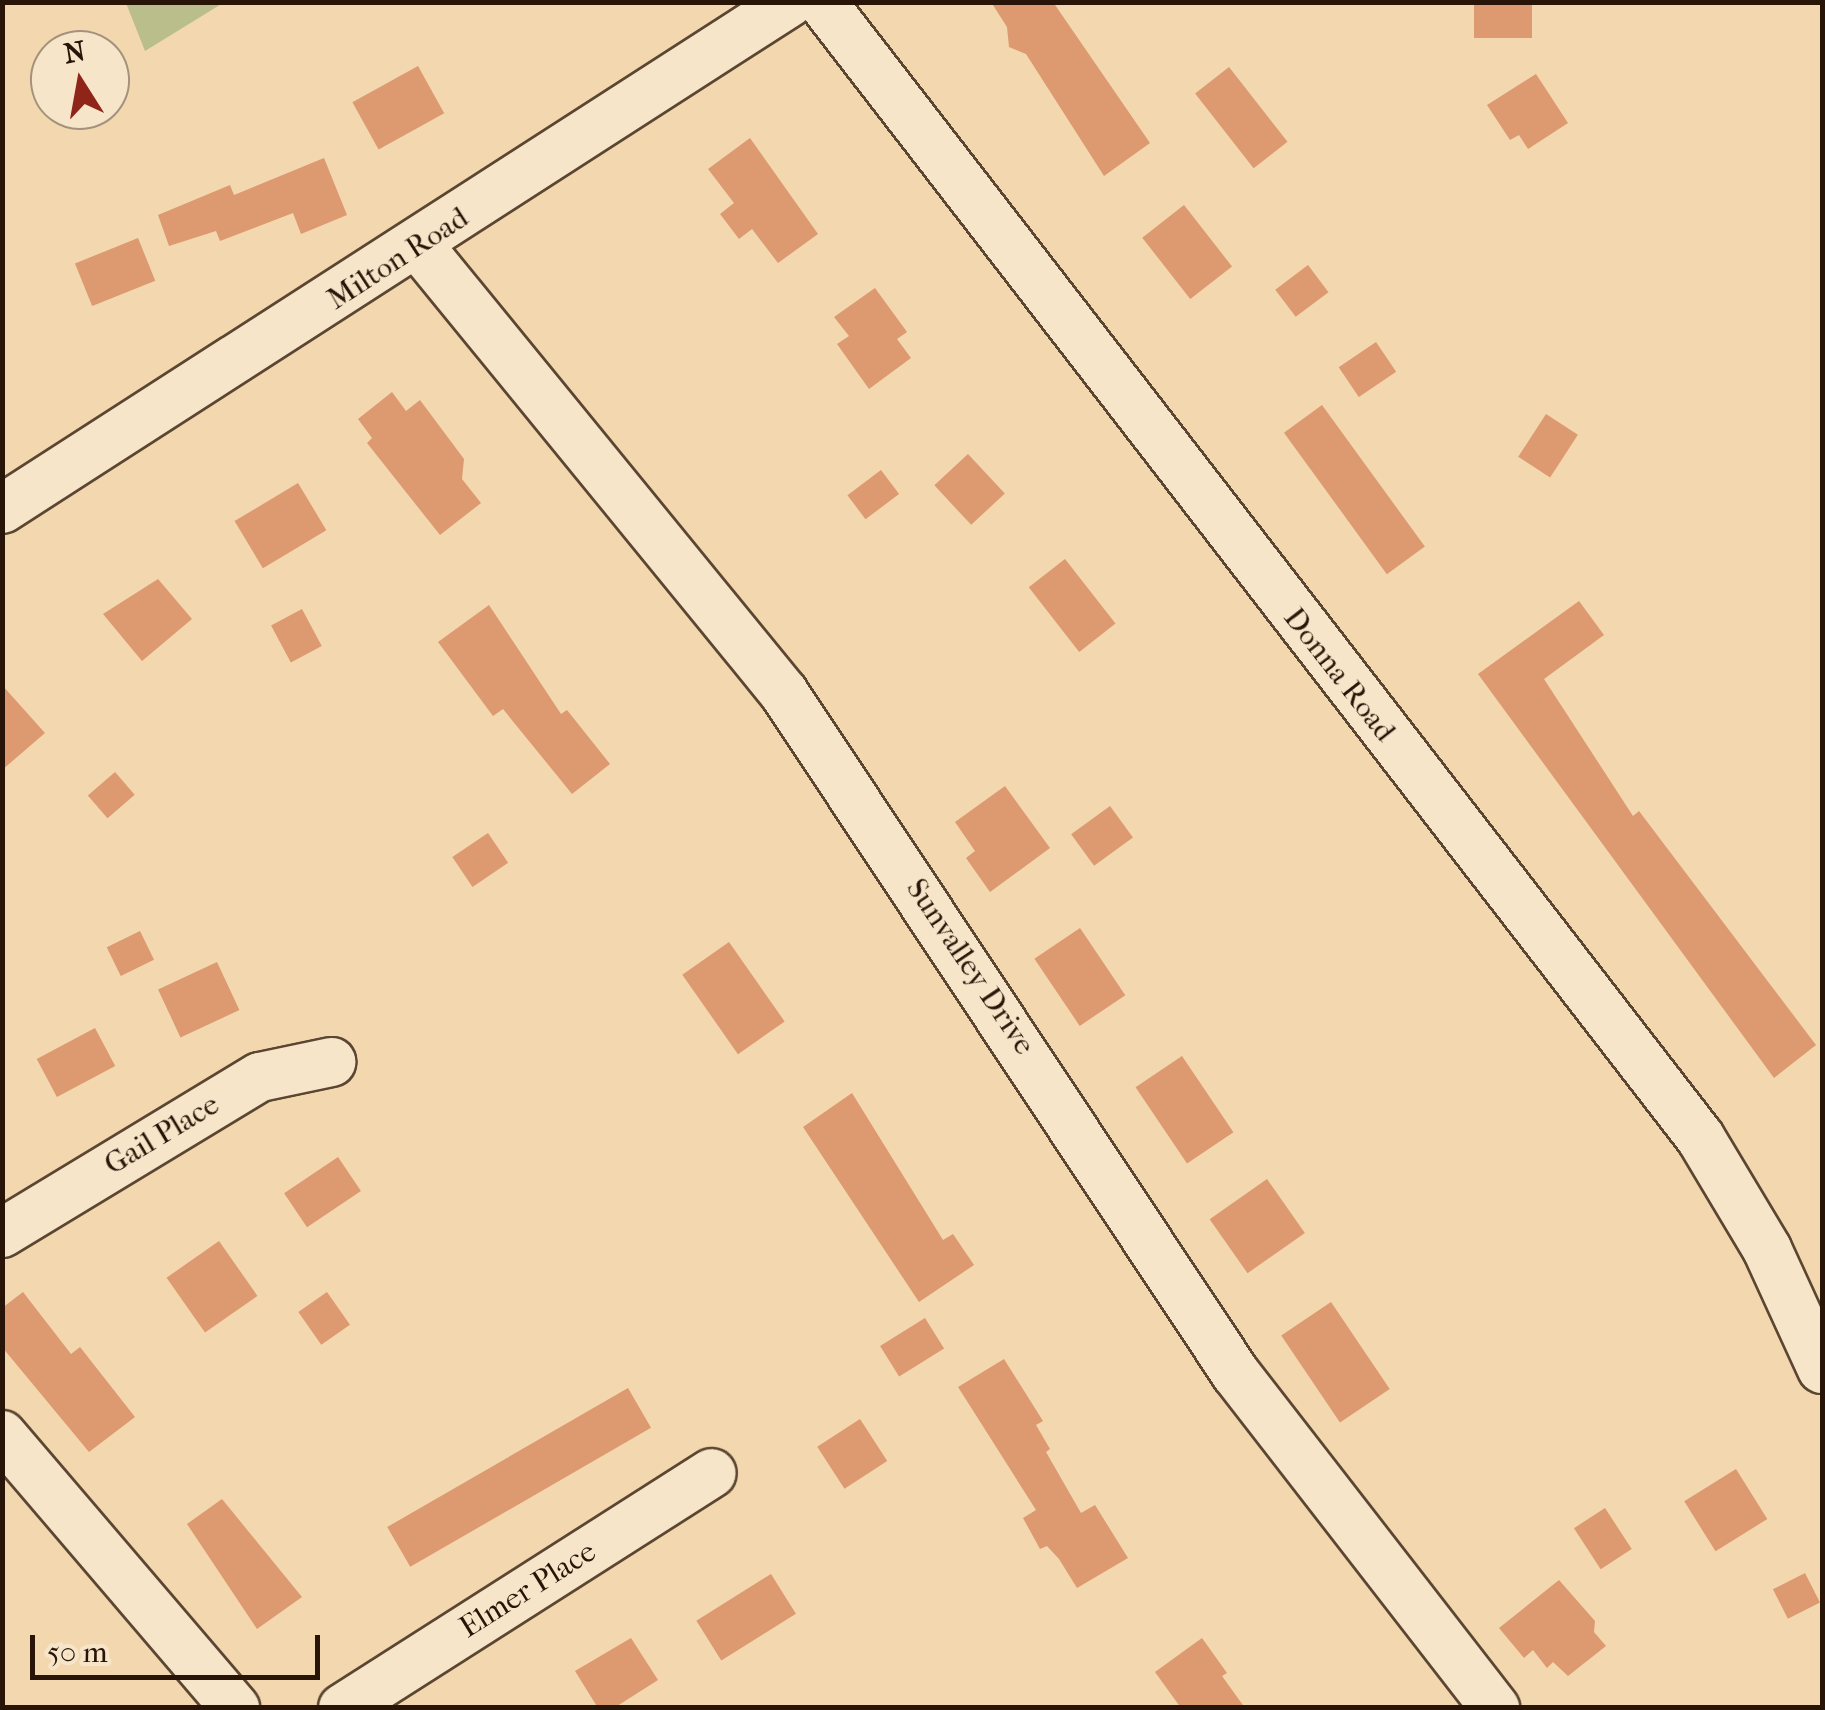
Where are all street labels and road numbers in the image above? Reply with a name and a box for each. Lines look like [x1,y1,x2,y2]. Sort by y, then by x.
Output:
street label: Milton Road [321,200,475,318]
street label: Donna Road [1276,601,1402,749]
street label: Sunvalley Drive [898,872,1042,1062]
street label: Gail Place [98,1087,226,1183]
street label: Elmer Place [453,1534,603,1646]

